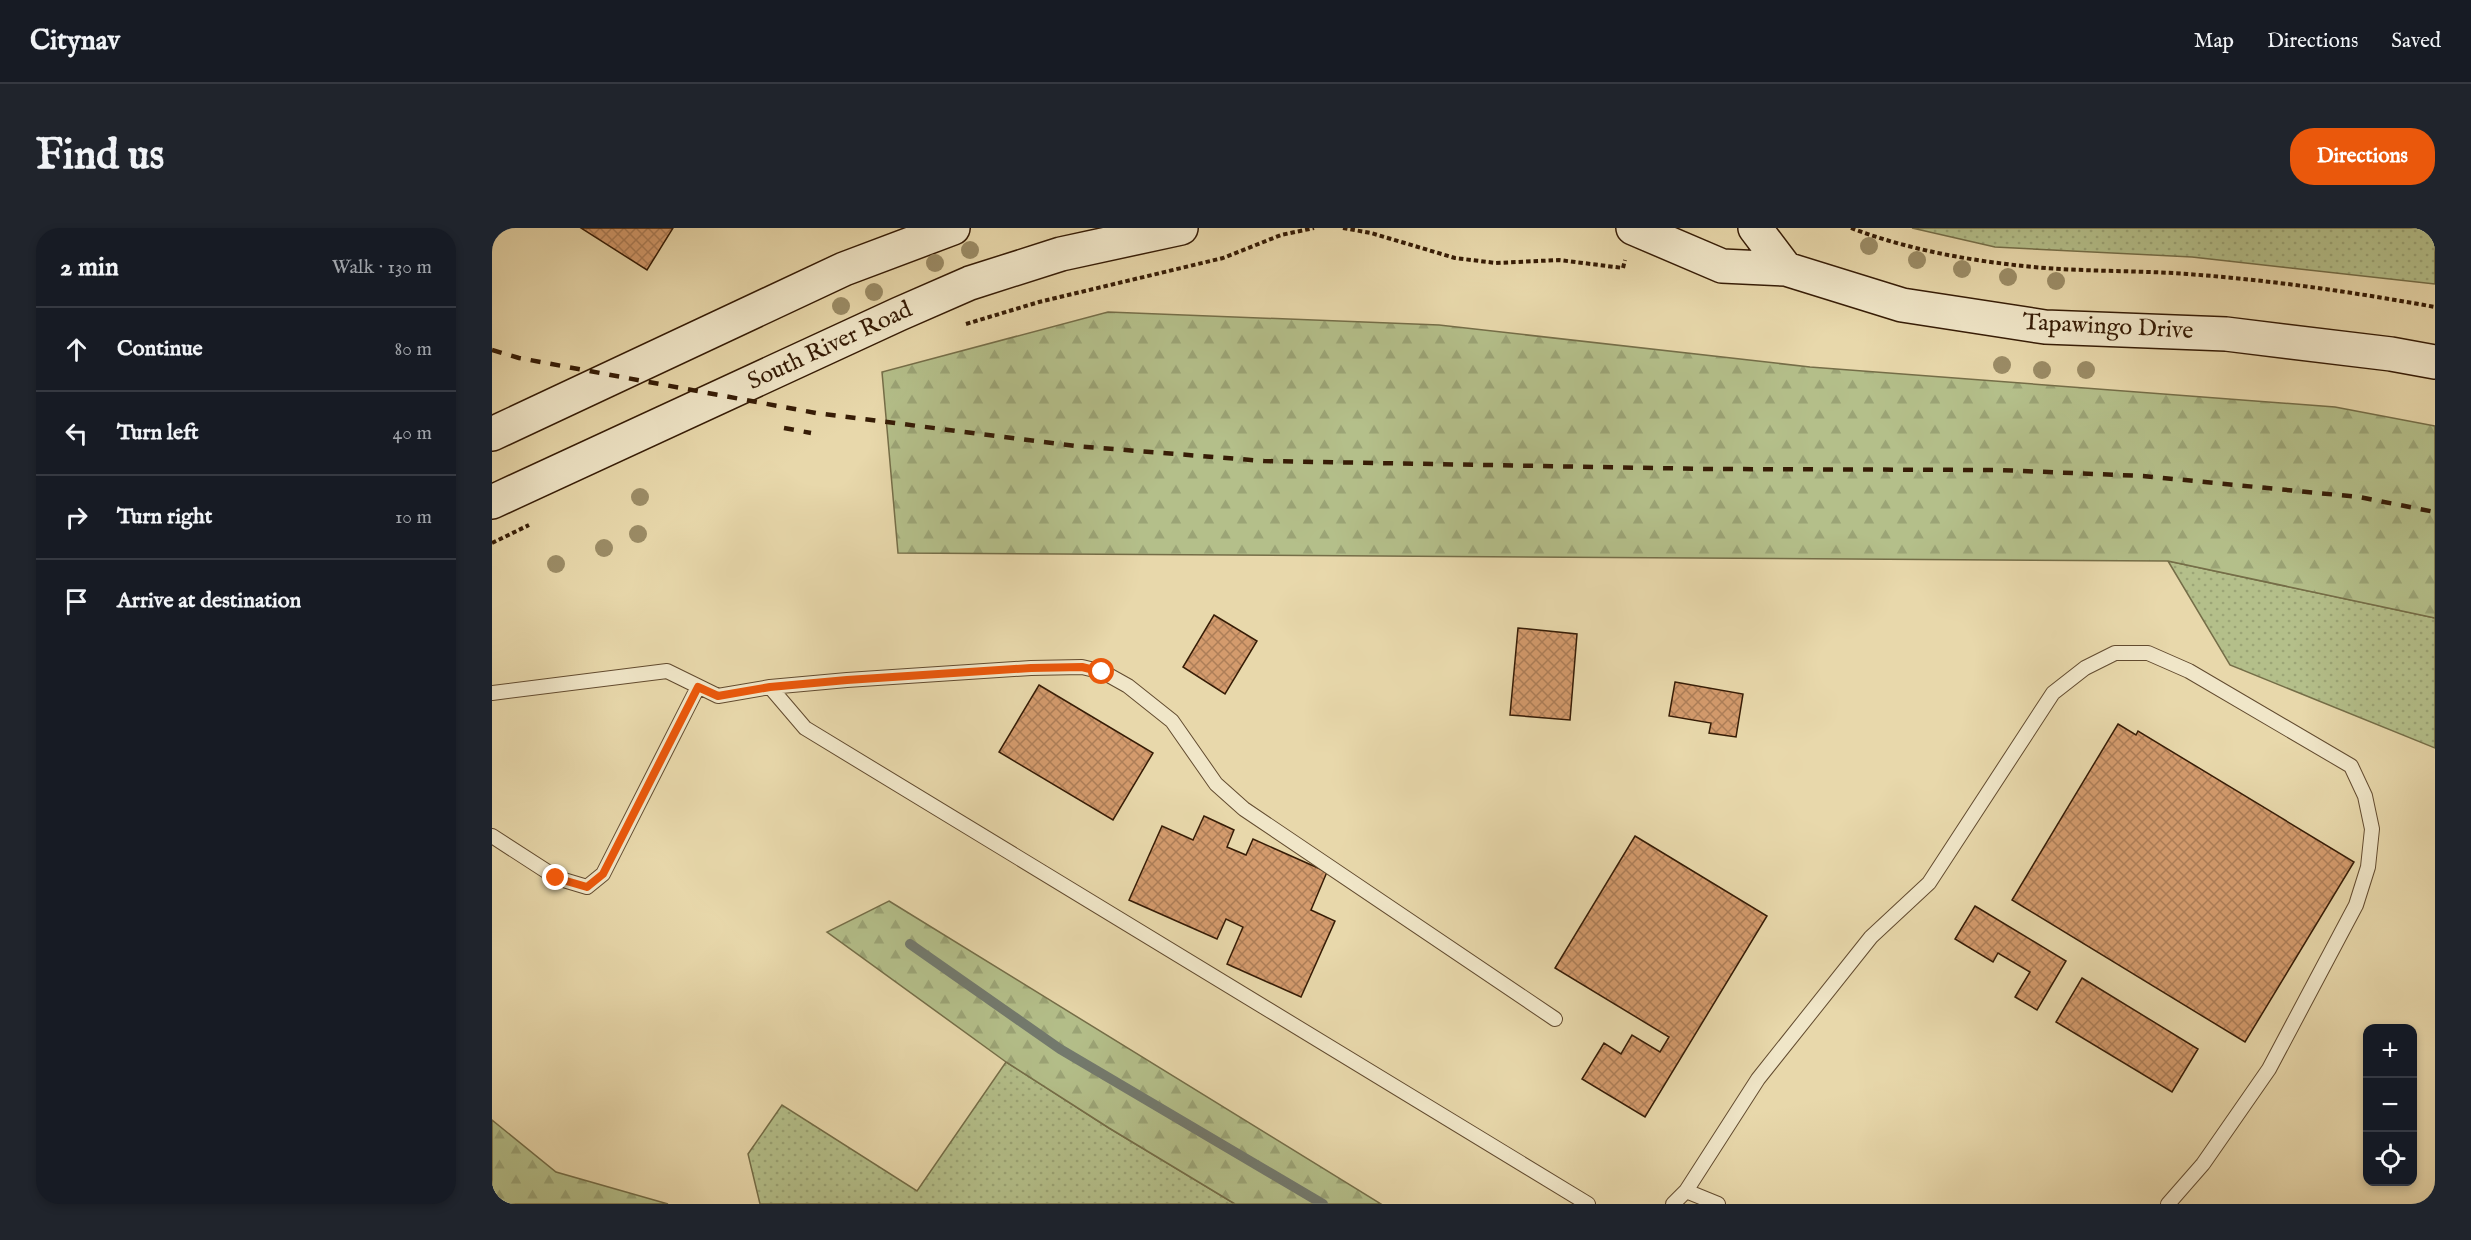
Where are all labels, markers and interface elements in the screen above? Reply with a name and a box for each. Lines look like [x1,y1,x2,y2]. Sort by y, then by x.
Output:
text: Citynav [30,24,120,59]
text: Map [2194,28,2234,55]
text: Directions [2267,28,2358,55]
text: Saved [2391,28,2441,55]
button: Directions [2290,128,2435,185]
text: Find us [36,130,164,183]
text: 2 min [60,251,119,284]
text: Walk · 130 m [332,255,432,280]
street label: South River Road [743,294,917,398]
street label: Tapawingo Drive [2022,307,2194,347]
icon: ahead [60,333,93,366]
text: Continue [117,335,203,363]
text: 80 m [395,337,432,362]
icon: left [60,417,93,450]
text: Turn left [117,419,199,447]
text: 40 m [393,421,432,446]
icon: right [60,501,93,534]
text: Turn right [117,503,212,531]
text: 10 m [395,505,432,530]
icon: arrive [60,585,93,618]
text: Arrive at destination [117,587,301,615]
route start [1088,658,1114,684]
route end [542,864,568,890]
map controls [2363,1024,2417,1186]
button: + [2363,1024,2417,1078]
button: − [2363,1078,2417,1132]
button: locate [2363,1132,2417,1186]

